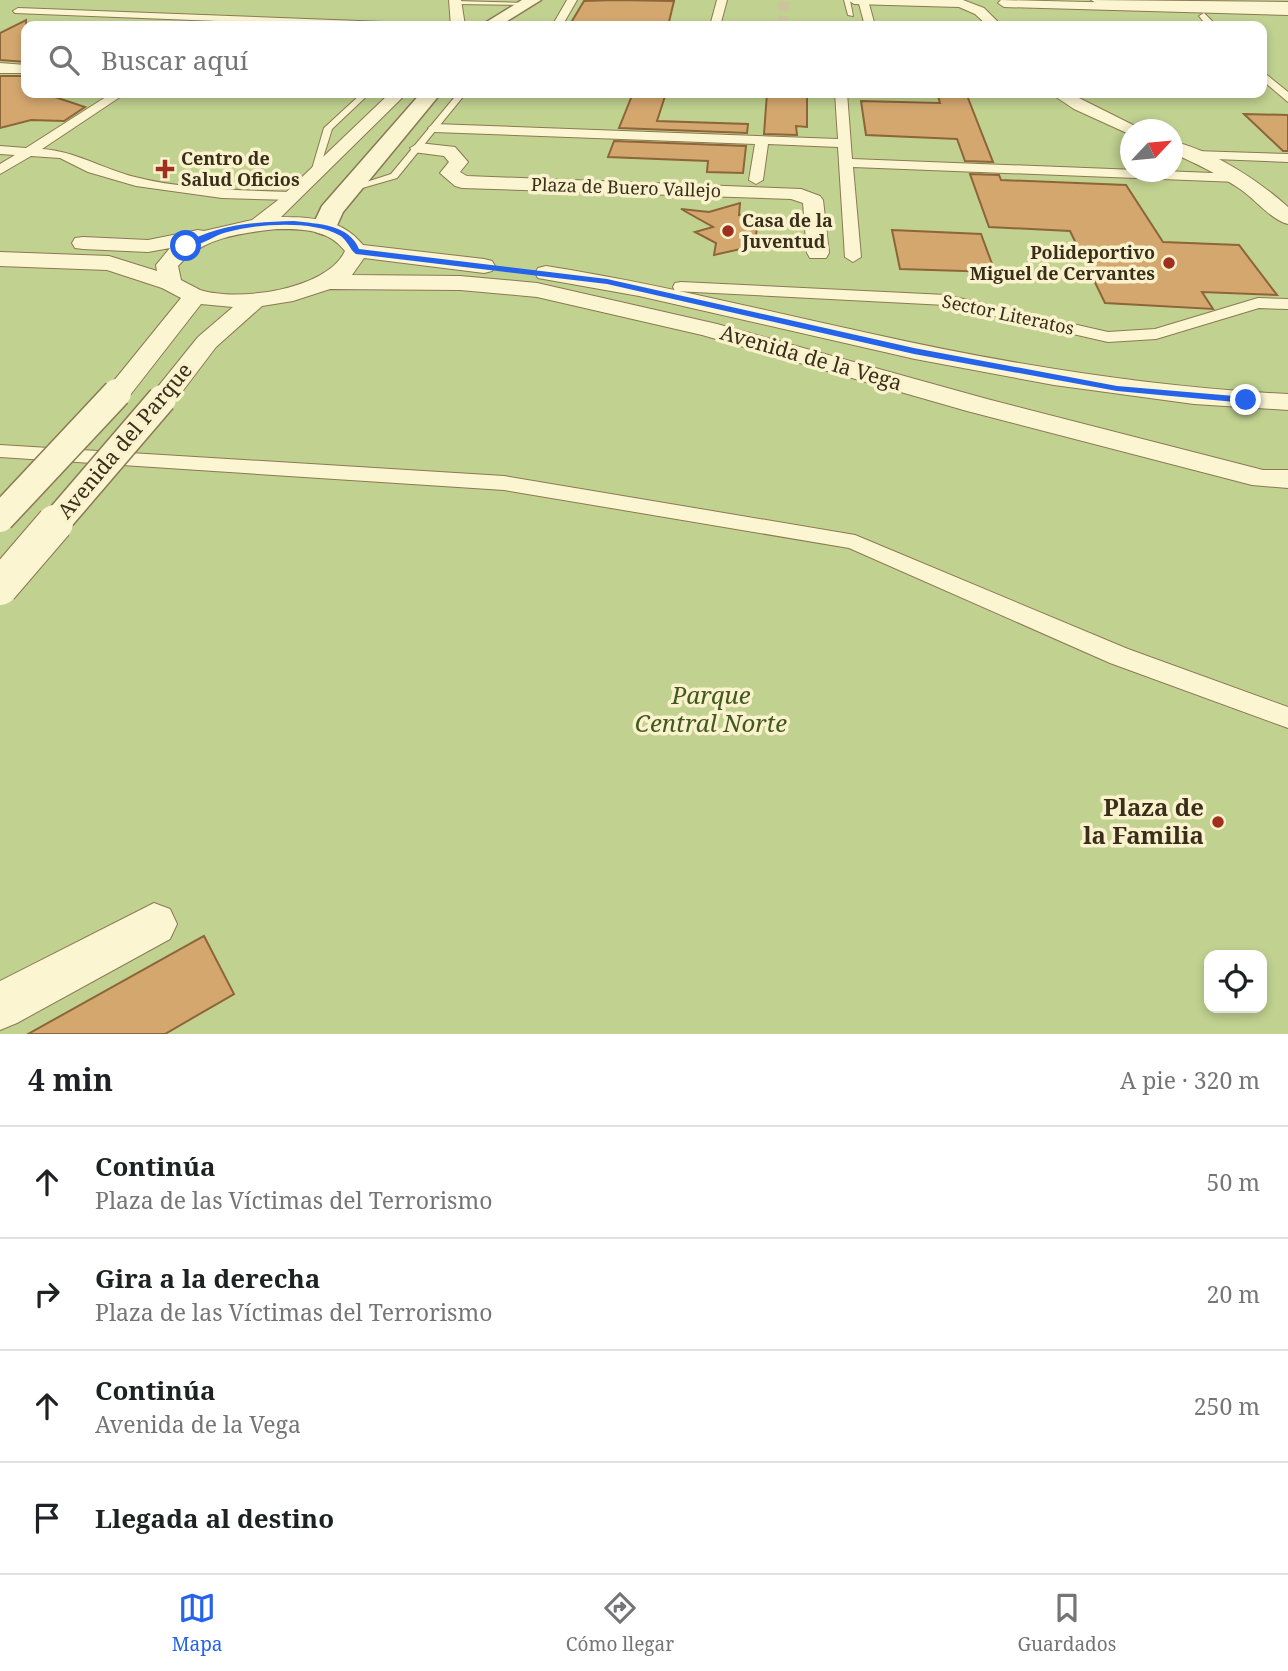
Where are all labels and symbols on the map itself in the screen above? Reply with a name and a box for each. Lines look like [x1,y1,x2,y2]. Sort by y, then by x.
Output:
north arrow [1120,119,1183,182]
place label: Centro de Salud Oficios [181,146,300,191]
marker: Centro de Salud Oficios [155,159,175,179]
street label: Plaza de Buero Vallejo [531,172,721,202]
place label: Casa de la Juventud [741,208,833,253]
marker: Casa de la Juventud [720,223,736,239]
route start [170,230,201,261]
place label: Polideportivo Miguel de Cervantes [970,240,1155,285]
marker: Polideportivo Miguel de Cervantes [1161,255,1177,271]
street label: Sector Literatos [940,288,1076,340]
street label: Avenida de la Vega [717,318,906,396]
street label: Avenida del Parque [51,357,198,524]
route end [1230,384,1261,415]
park label: Parque Central Norte [635,678,787,739]
place label: Plaza de la Familia [1083,790,1204,851]
marker: Plaza de la Familia [1210,814,1226,830]

